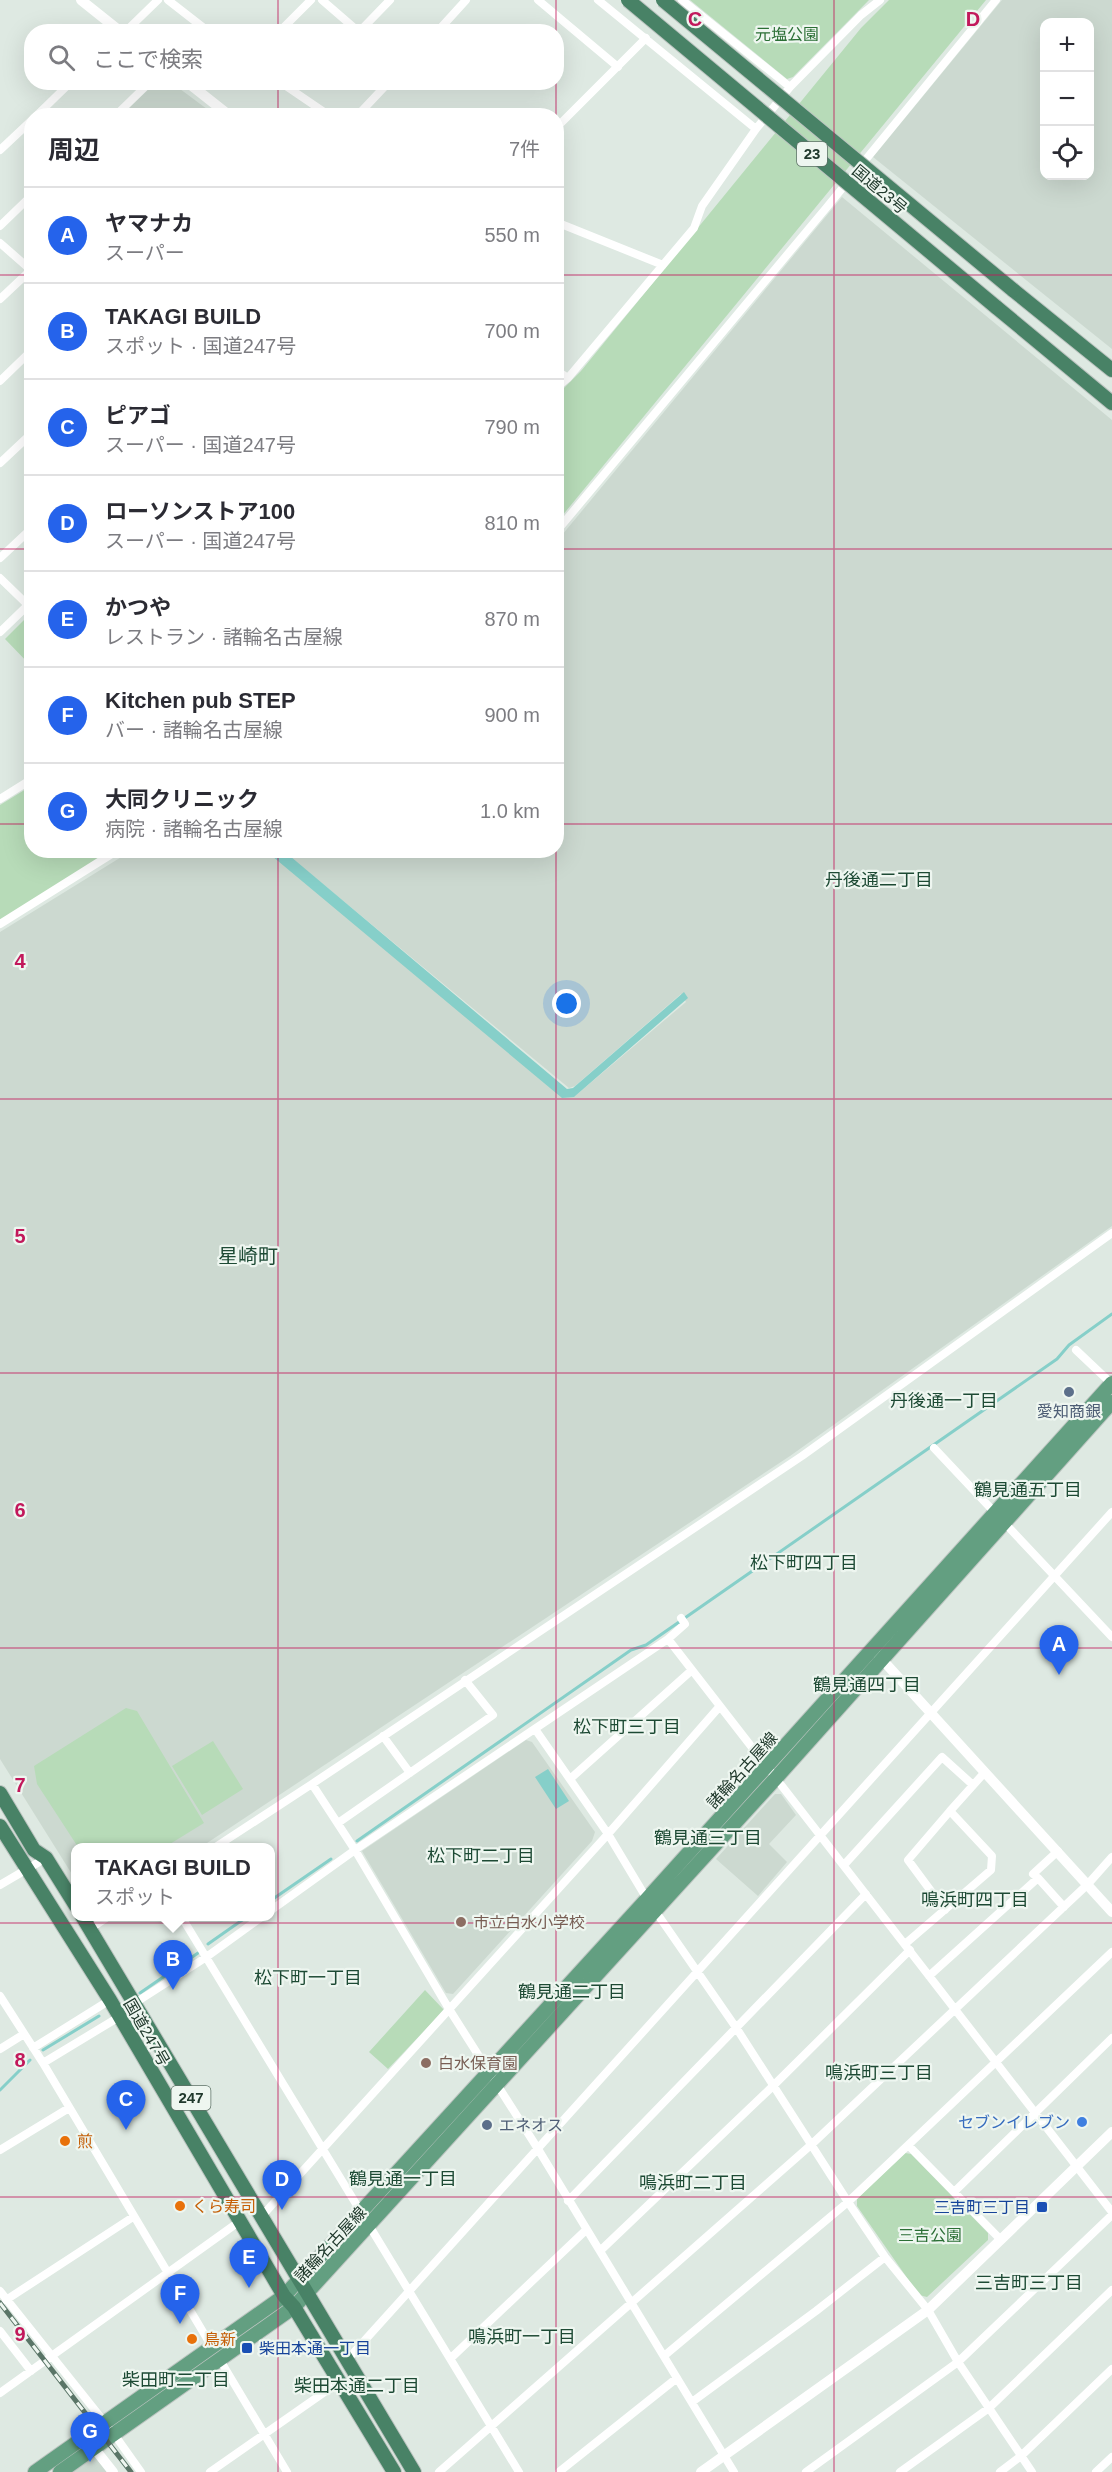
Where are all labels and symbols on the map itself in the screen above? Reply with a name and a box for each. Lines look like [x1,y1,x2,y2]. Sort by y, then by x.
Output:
text: C [688,8,702,30]
text: D [966,8,980,30]
park label: 元塩公園 [755,26,819,43]
road number: 23 [797,142,827,166]
street label: 国道23号 [849,162,910,217]
district label: 丹後通二丁目 [825,870,933,890]
text: 4 [14,950,26,972]
your location [552,989,581,1018]
text: 5 [14,1225,26,1247]
district label: 星崎町 [218,1245,278,1267]
marker: 愛知商銀 [1062,1385,1076,1399]
district label: 丹後通一丁目 [890,1391,998,1411]
place label: 愛知商銀 [1037,1403,1101,1420]
district label: 鶴見通五丁目 [974,1480,1082,1500]
text: 6 [14,1499,26,1521]
district label: 松下町四丁目 [750,1553,858,1573]
pin: A [1040,1626,1078,1675]
district label: 鶴見通四丁目 [813,1675,921,1695]
district label: 松下町三丁目 [573,1717,681,1737]
street label: 諸輪名古屋線 [704,1729,781,1812]
text: 7 [14,1774,26,1796]
district label: 鶴見通三丁目 [654,1828,762,1848]
district label: 松下町二丁目 [427,1846,535,1866]
district label: 鳴浜町四丁目 [921,1890,1029,1910]
place label: 市立白水小学校 [473,1914,585,1931]
marker: 市立白水小学校 [454,1915,468,1929]
pin: B [154,1940,192,1990]
district label: 松下町一丁目 [254,1968,362,1988]
district label: 鶴見通二丁目 [518,1982,626,2002]
street label: 国道247号 [121,1996,173,2069]
text: 8 [14,2049,26,2071]
place label: 白水保育園 [438,2055,518,2072]
marker: 白水保育園 [419,2056,433,2070]
district label: 鳴浜町三丁目 [825,2063,933,2083]
pin: C [106,2080,146,2130]
road number: 247 [172,2086,210,2110]
place label: セブンイレブン [958,2114,1070,2131]
marker: セブンイレブン [1075,2115,1089,2129]
place label: エネオス [499,2117,563,2134]
marker: エネオス [480,2118,494,2132]
place label: 煎 [77,2133,93,2150]
marker: 煎 [58,2134,72,2148]
pin: D [262,2160,302,2210]
district label: 鶴見通一丁目 [349,2169,457,2189]
district label: 鳴浜町二丁目 [639,2173,747,2193]
place label: くら寿司 [192,2198,256,2215]
marker: くら寿司 [173,2199,187,2213]
place label: 三吉町三丁目 [934,2199,1030,2216]
marker: 三吉町三丁目 [1035,2200,1049,2214]
street label: 諸輪名古屋線 [291,2203,369,2285]
park label: 三吉公園 [898,2227,962,2244]
pin: E [230,2238,268,2288]
district label: 三吉町三丁目 [975,2273,1083,2293]
pin: F [160,2274,200,2324]
text: 9 [14,2323,26,2345]
district label: 鳴浜町一丁目 [468,2327,576,2347]
place label: 鳥新 [204,2331,236,2348]
marker: 鳥新 [185,2332,199,2346]
place label: 柴田本通一丁目 [259,2340,371,2357]
marker: 柴田本通一丁目 [240,2341,254,2355]
district label: 柴田町二丁目 [122,2370,230,2390]
district label: 柴田本通二丁目 [294,2376,420,2396]
pin: G [70,2412,110,2462]

